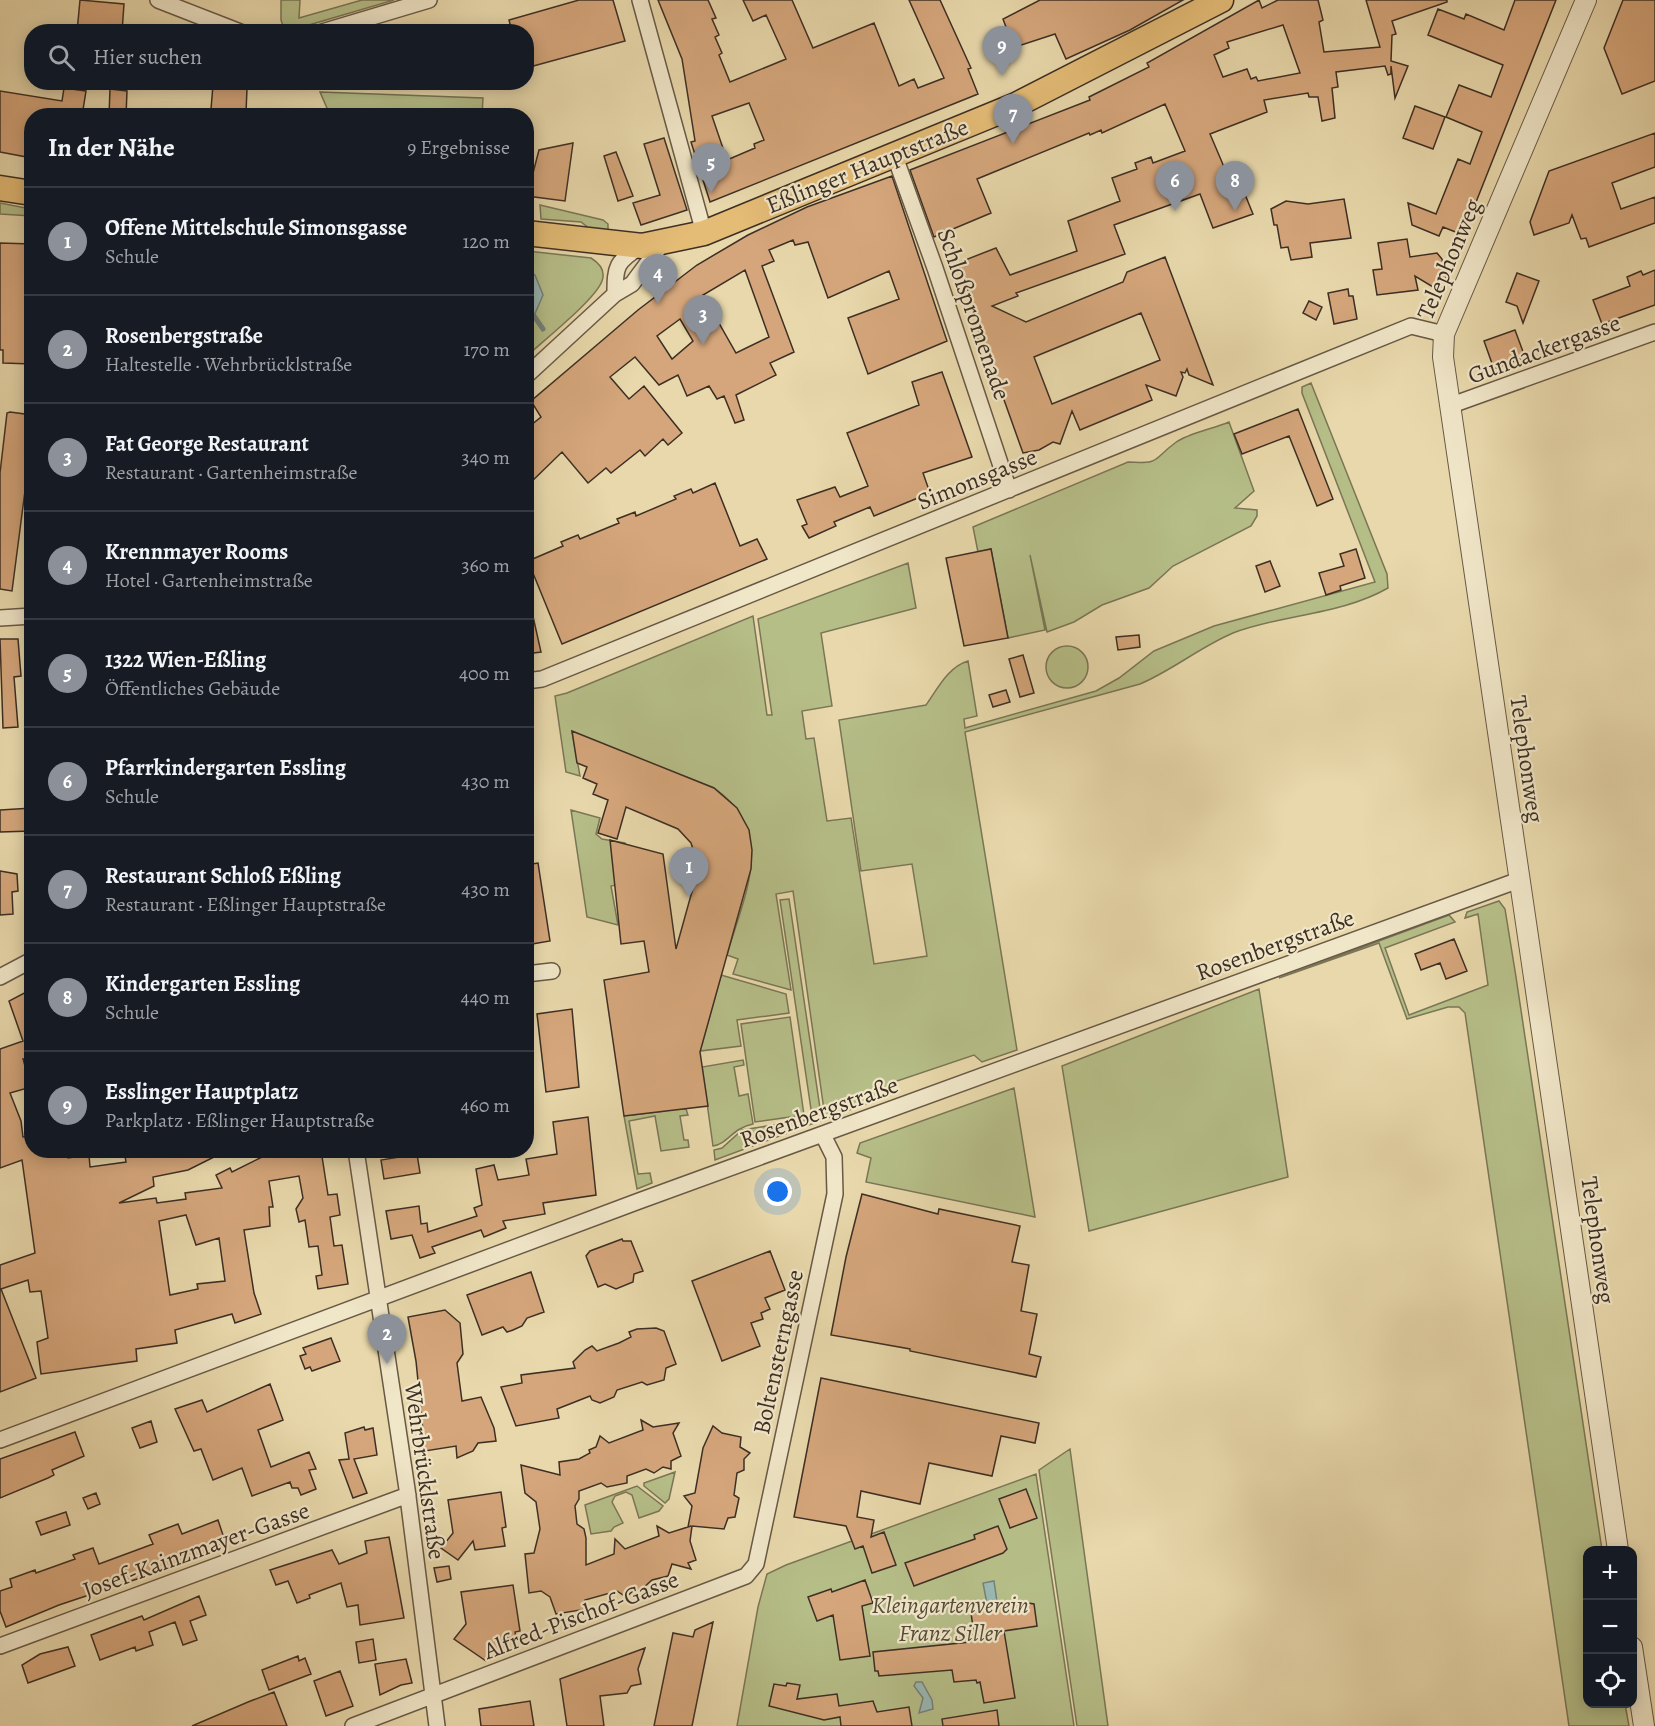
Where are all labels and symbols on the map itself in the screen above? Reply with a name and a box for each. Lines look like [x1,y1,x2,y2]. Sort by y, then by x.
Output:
pin: 9 [982,26,1022,76]
pin: 7 [994,94,1032,144]
street label: Eßlinger Hauptstraße [761,111,973,221]
pin: 5 [692,144,730,193]
pin: 6 [1156,162,1194,211]
pin: 8 [1216,162,1254,211]
street label: Telephonweg [1409,194,1489,324]
street label: Schloßpromenade [930,224,1018,404]
pin: 4 [638,254,678,304]
pin: 3 [684,296,722,345]
street label: Gundackergasse [1463,307,1625,391]
street label: Simonsgasse [912,440,1042,518]
street label: Telephonweg [1502,693,1552,825]
pin: 1 [670,848,708,897]
street label: Rosenbergstraße [1191,902,1359,988]
street label: Rosenbergstraße [735,1069,903,1155]
street label: Telephonweg [1573,1174,1623,1306]
your location [763,1177,792,1206]
street label: Boltensterngasse [745,1267,811,1437]
pin: 2 [368,1314,406,1364]
street label: Wehrbrücklstraße [397,1380,453,1562]
street label: Josef-Kainzmayer-Gasse [78,1494,314,1606]
street label: Alfred-Pischof-Gasse [478,1563,683,1667]
park label: Kleingartenverein Franz Siller [871,1589,1029,1649]

